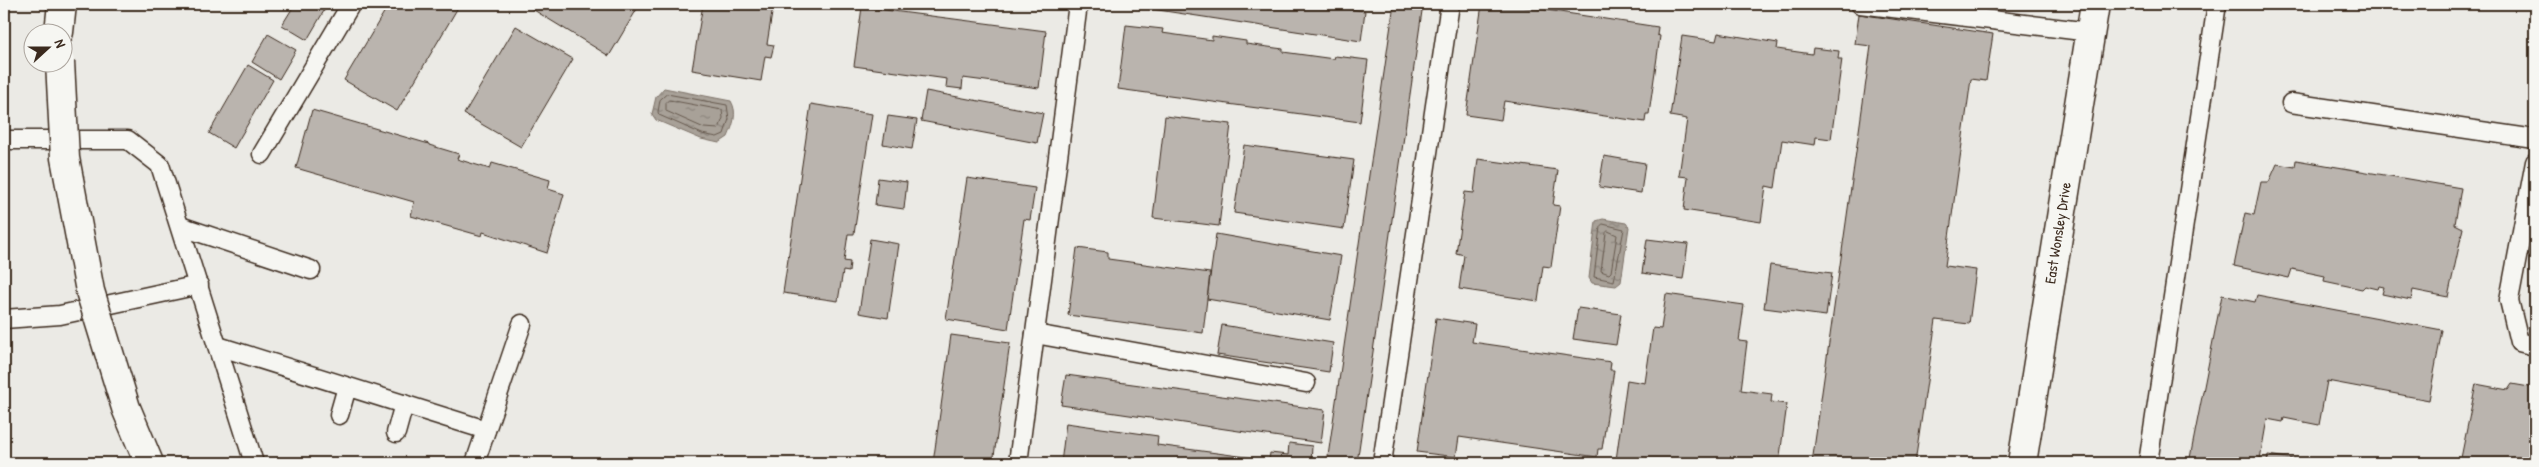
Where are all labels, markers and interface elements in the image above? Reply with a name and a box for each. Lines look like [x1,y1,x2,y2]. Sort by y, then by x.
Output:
north arrow [22,22,72,72]
text: N [50,36,71,51]
street label: East Wonsley Drive [2039,181,2076,285]

